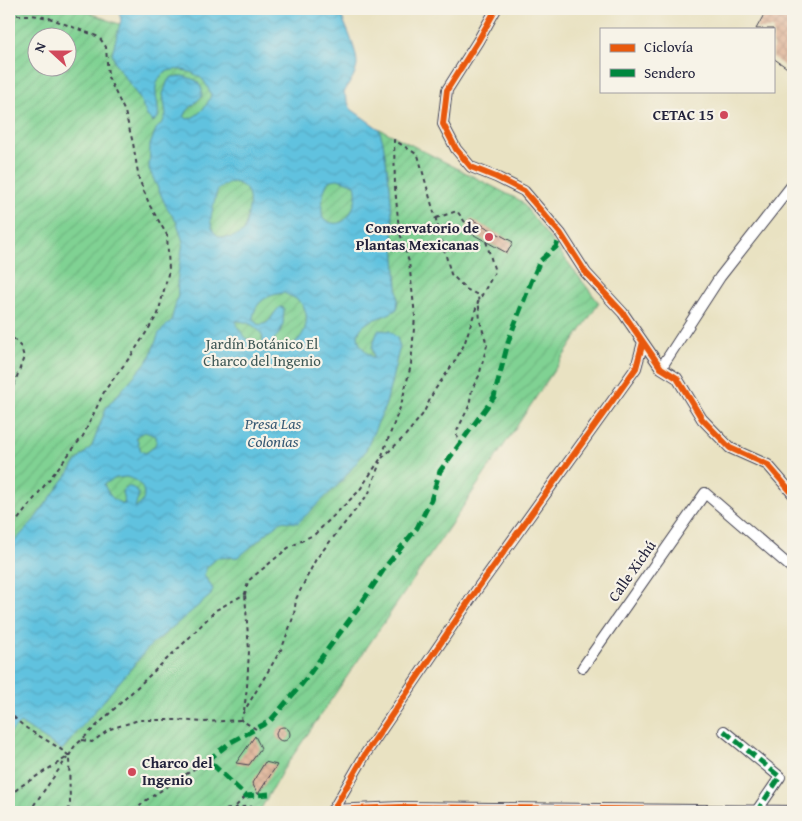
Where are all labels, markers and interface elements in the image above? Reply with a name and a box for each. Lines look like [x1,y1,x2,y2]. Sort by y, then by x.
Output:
north arrow [28,28,78,78]
legend [600,28,774,92]
text: Ciclovía [644,36,693,57]
text: N [29,39,51,55]
text: Sendero [644,62,696,83]
place label: CETAC 15 [653,104,714,125]
marker: CETAC 15 [718,109,730,121]
place label: Conservatorio de Plantas Mexicanas [356,217,479,255]
marker: Conservatorio de Plantas Mexicanas [483,231,495,243]
park label: Jardín Botánico El Charco del Ingenio [203,333,321,371]
water label: Presa Las Colonias [244,411,302,453]
street label: Calle Xichú [603,535,661,606]
place label: Charco del Ingenio [142,752,213,790]
marker: Charco del Ingenio [126,766,138,778]

